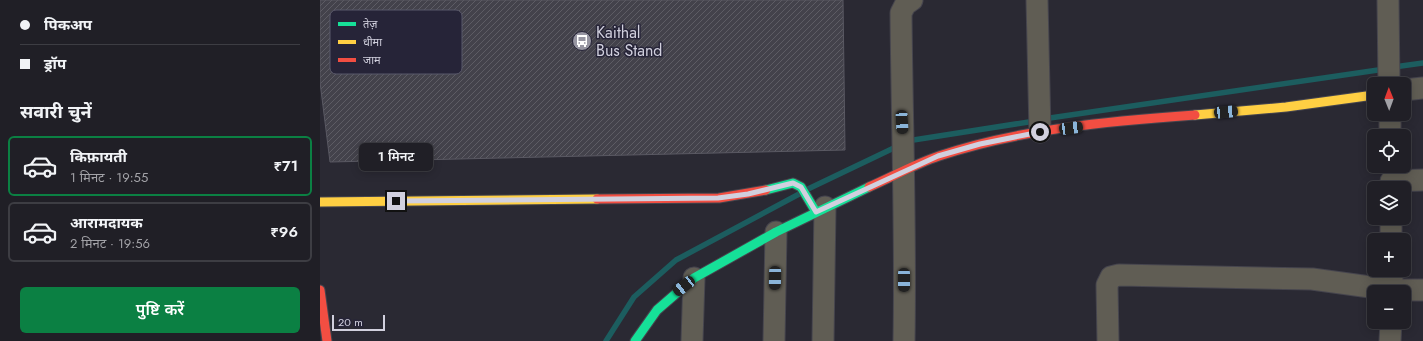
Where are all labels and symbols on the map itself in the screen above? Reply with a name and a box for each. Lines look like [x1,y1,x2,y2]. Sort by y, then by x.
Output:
legend [330,10,462,74]
text: तेज़ [363,16,378,32]
place label: Kaithal Bus Stand [596,21,662,62]
bus stop icon: Kaithal Bus Stand [571,30,593,52]
text: धीमा [363,34,382,50]
text: जाम [363,52,381,68]
north arrow [1367,77,1411,121]
car [1214,105,1238,119]
car [895,110,909,134]
car [1058,121,1084,135]
route start [1031,123,1049,141]
callout: 1 मिनट [359,143,433,171]
route end [387,192,405,210]
car [769,266,781,290]
car [898,268,910,292]
car [671,274,697,298]
scale bar [332,313,385,332]

